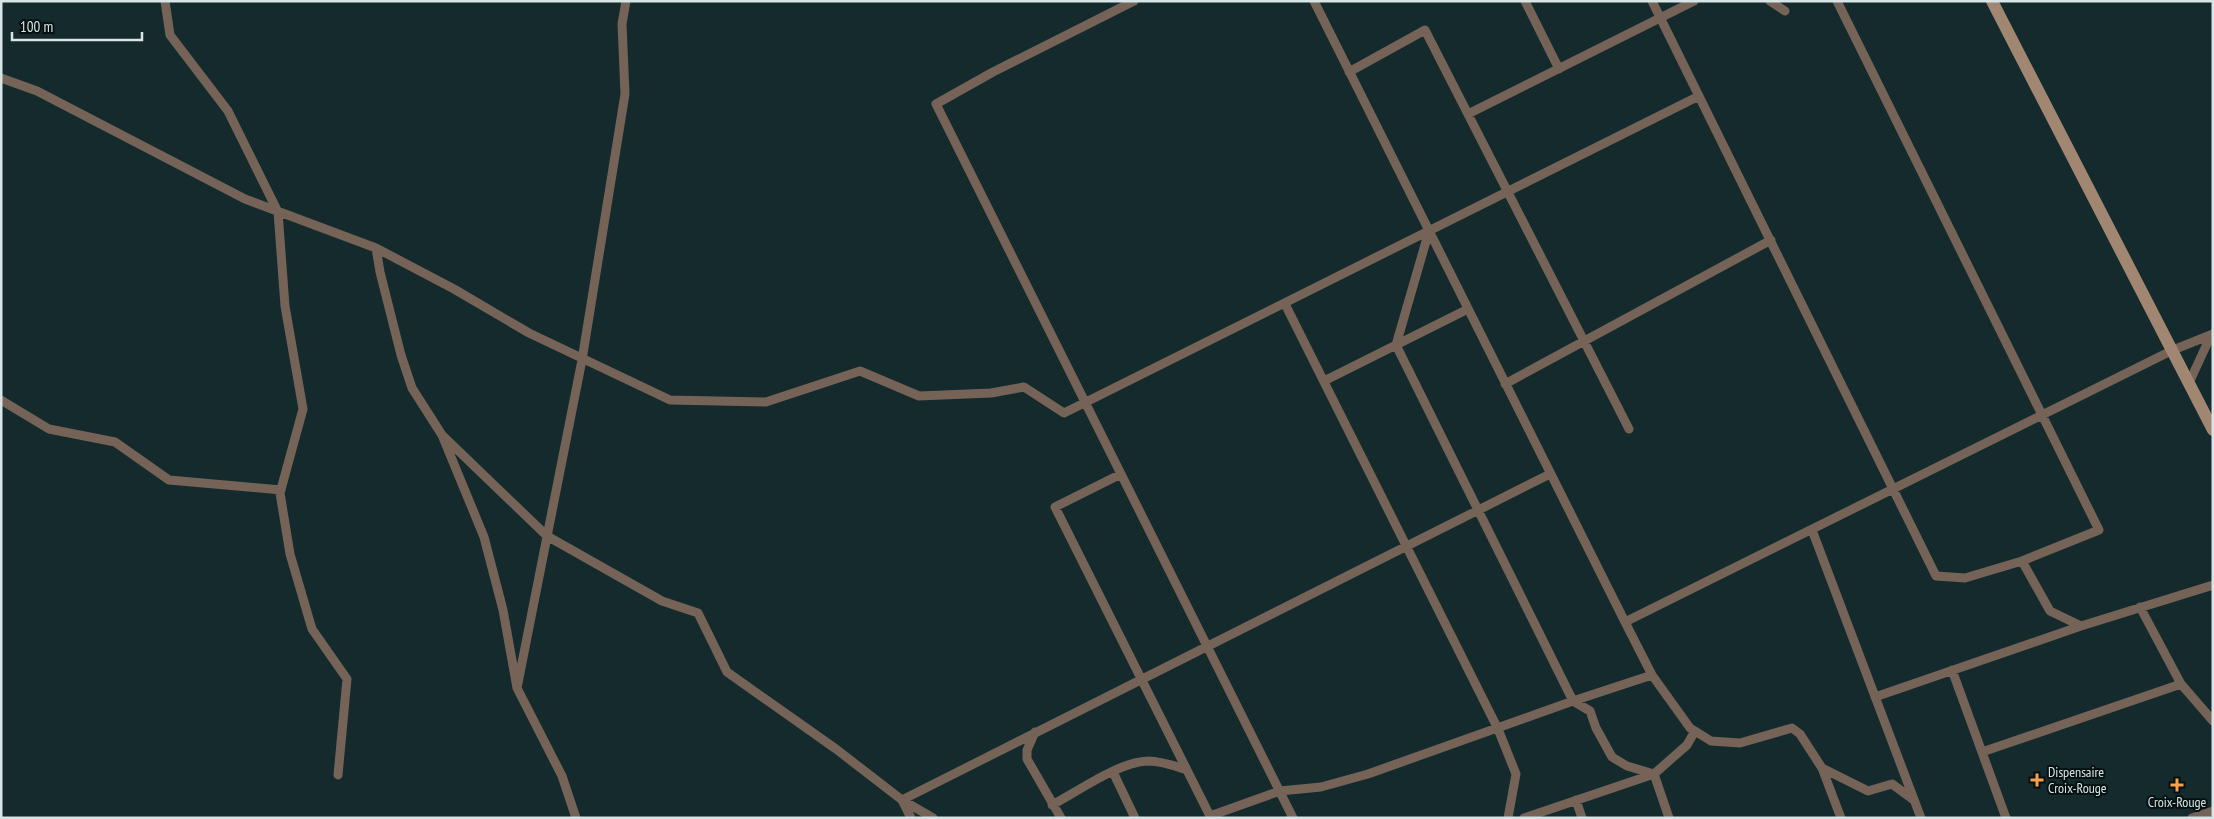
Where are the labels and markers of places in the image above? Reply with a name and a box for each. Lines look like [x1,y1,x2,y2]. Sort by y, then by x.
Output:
place label: Dispensaire Croix-Rouge [2048,763,2107,797]
marker: Dispensaire Croix-Rouge [2030,773,2044,787]
marker: Croix-Rouge [2170,778,2184,792]
place label: Croix-Rouge [2148,793,2207,811]

